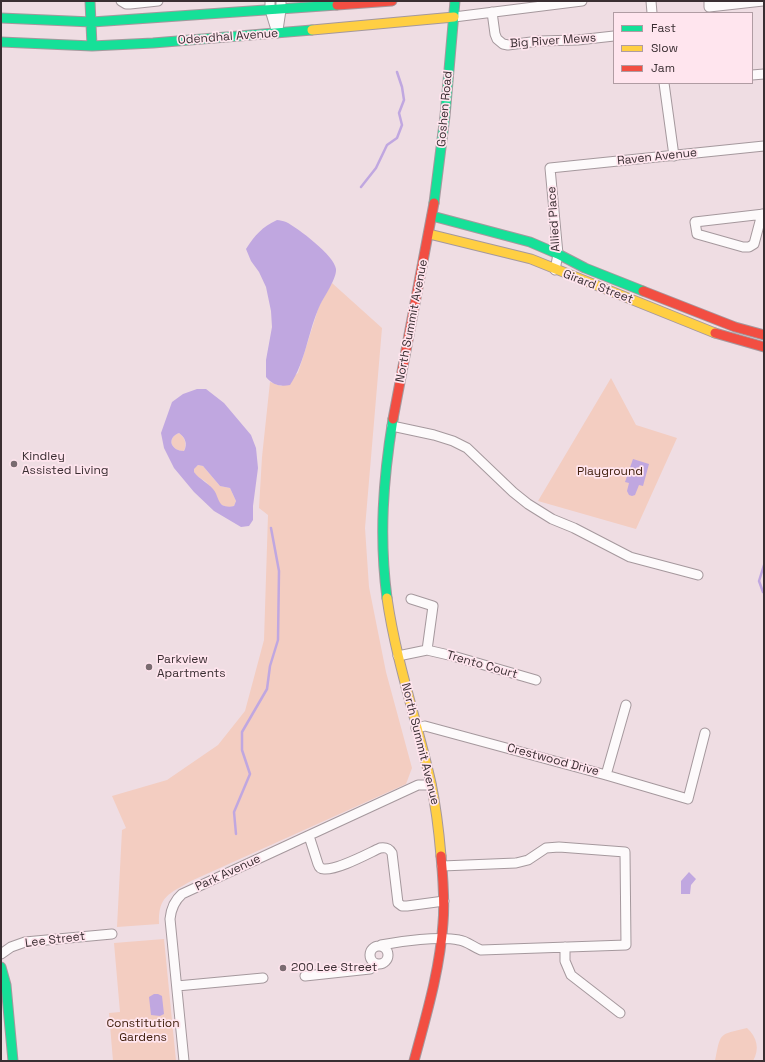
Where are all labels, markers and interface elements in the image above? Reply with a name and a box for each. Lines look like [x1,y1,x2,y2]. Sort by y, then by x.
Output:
legend [613,12,753,84]
text: Fast [651,20,676,36]
street label: Odendhal Avenue [177,26,279,48]
street label: Big River Mews [509,31,597,51]
text: Slow [651,40,678,56]
text: Jam [651,60,675,76]
street label: Goshen Road [435,71,455,147]
street label: Raven Avenue [616,146,698,168]
street label: Allied Place [545,186,563,252]
street label: North Summit Avenue [393,258,431,384]
street label: Girard Street [561,267,635,307]
place label: Kindley Assisted Living [22,450,109,478]
marker: Kindley Assisted Living [9,459,19,469]
park label: Playground [577,465,643,479]
street label: Trento Court [445,648,519,682]
place label: Parkview Apartments [157,653,226,681]
marker: Parkview Apartments [144,662,154,672]
street label: North Summit Avenue [398,682,442,806]
street label: Crestwood Drive [505,741,601,779]
street label: Park Avenue [193,852,263,894]
street label: Lee Street [24,929,86,951]
place label: 200 Lee Street [291,961,377,975]
marker: 200 Lee Street [278,963,288,973]
park label: Constitution Gardens [106,1017,180,1045]

